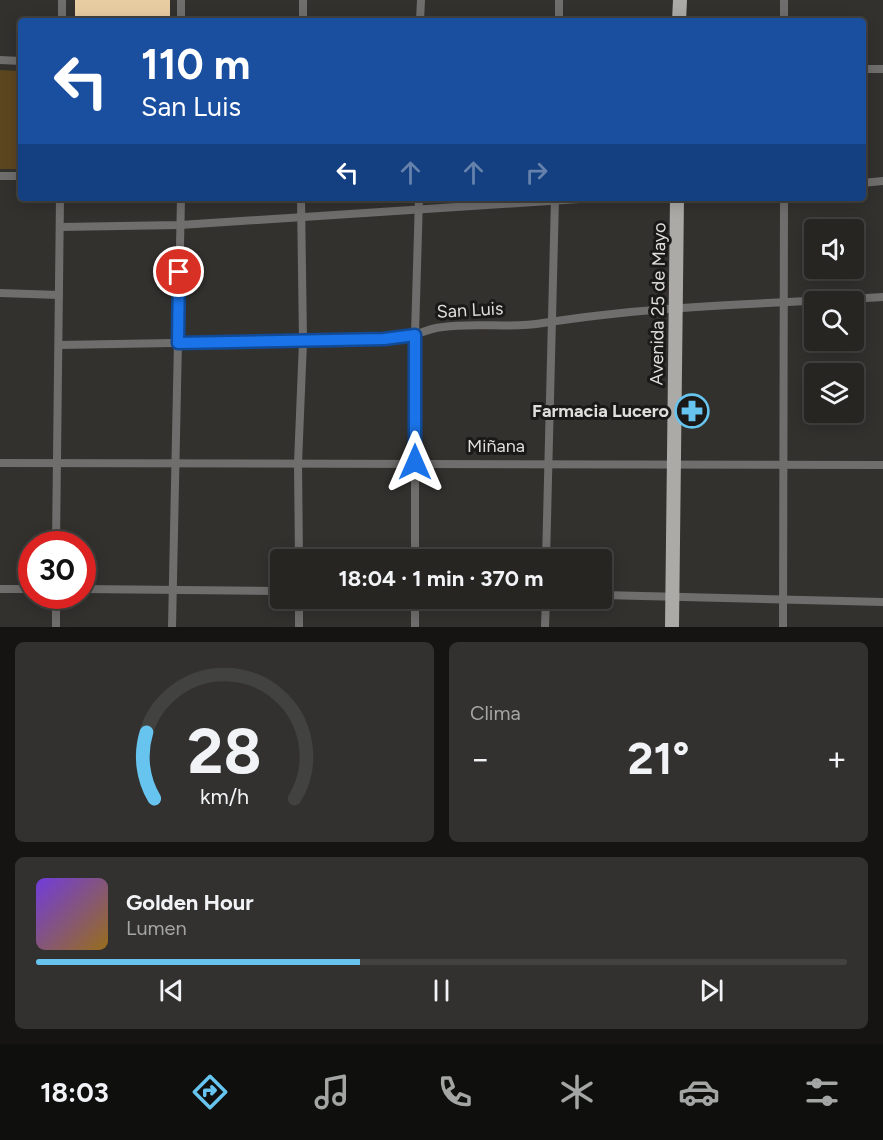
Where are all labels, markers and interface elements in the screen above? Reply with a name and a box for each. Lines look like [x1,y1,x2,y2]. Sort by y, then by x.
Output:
text: 110 m [141,39,250,90]
icon: left [42,42,120,120]
text: San Luis [141,90,241,123]
icon: left [331,156,364,189]
icon: ahead [394,156,427,189]
icon: ahead [457,156,490,189]
icon: right [520,156,553,189]
map controls [804,219,864,423]
button: sound [804,219,864,279]
street label: Avenida 25 de Mayo [646,222,670,386]
pin [153,246,204,297]
icon: arrive [162,255,195,288]
button: search [804,291,864,351]
street label: San Luis [436,297,504,323]
button: layers [804,363,864,423]
pharmacy icon: Farmacia Lucero [674,393,710,429]
place label: Farmacia Lucero [532,400,669,422]
position arrow [383,430,447,494]
street label: Miñana [467,435,525,457]
speed limit sign: 30 [18,531,96,609]
text: 18:04 · 1 min · 370 m [338,565,544,592]
text: Clima [470,701,521,725]
text: 28 [187,714,262,789]
text: 21° [627,731,690,785]
text: − [470,739,491,778]
text: + [826,739,847,778]
text: km/h [200,784,249,809]
text: Golden Hour [126,889,254,916]
text: Lumen [126,916,187,940]
icon: previous [155,974,188,1007]
icon: pause [425,974,458,1007]
icon: next [695,974,728,1007]
icon: directions [189,1071,231,1113]
icon: music [311,1071,353,1113]
icon: phone [434,1071,476,1113]
icon: climate [556,1071,598,1113]
icon: car [678,1071,720,1113]
icon: filters [801,1071,843,1113]
text: 18:03 [40,1076,109,1109]

